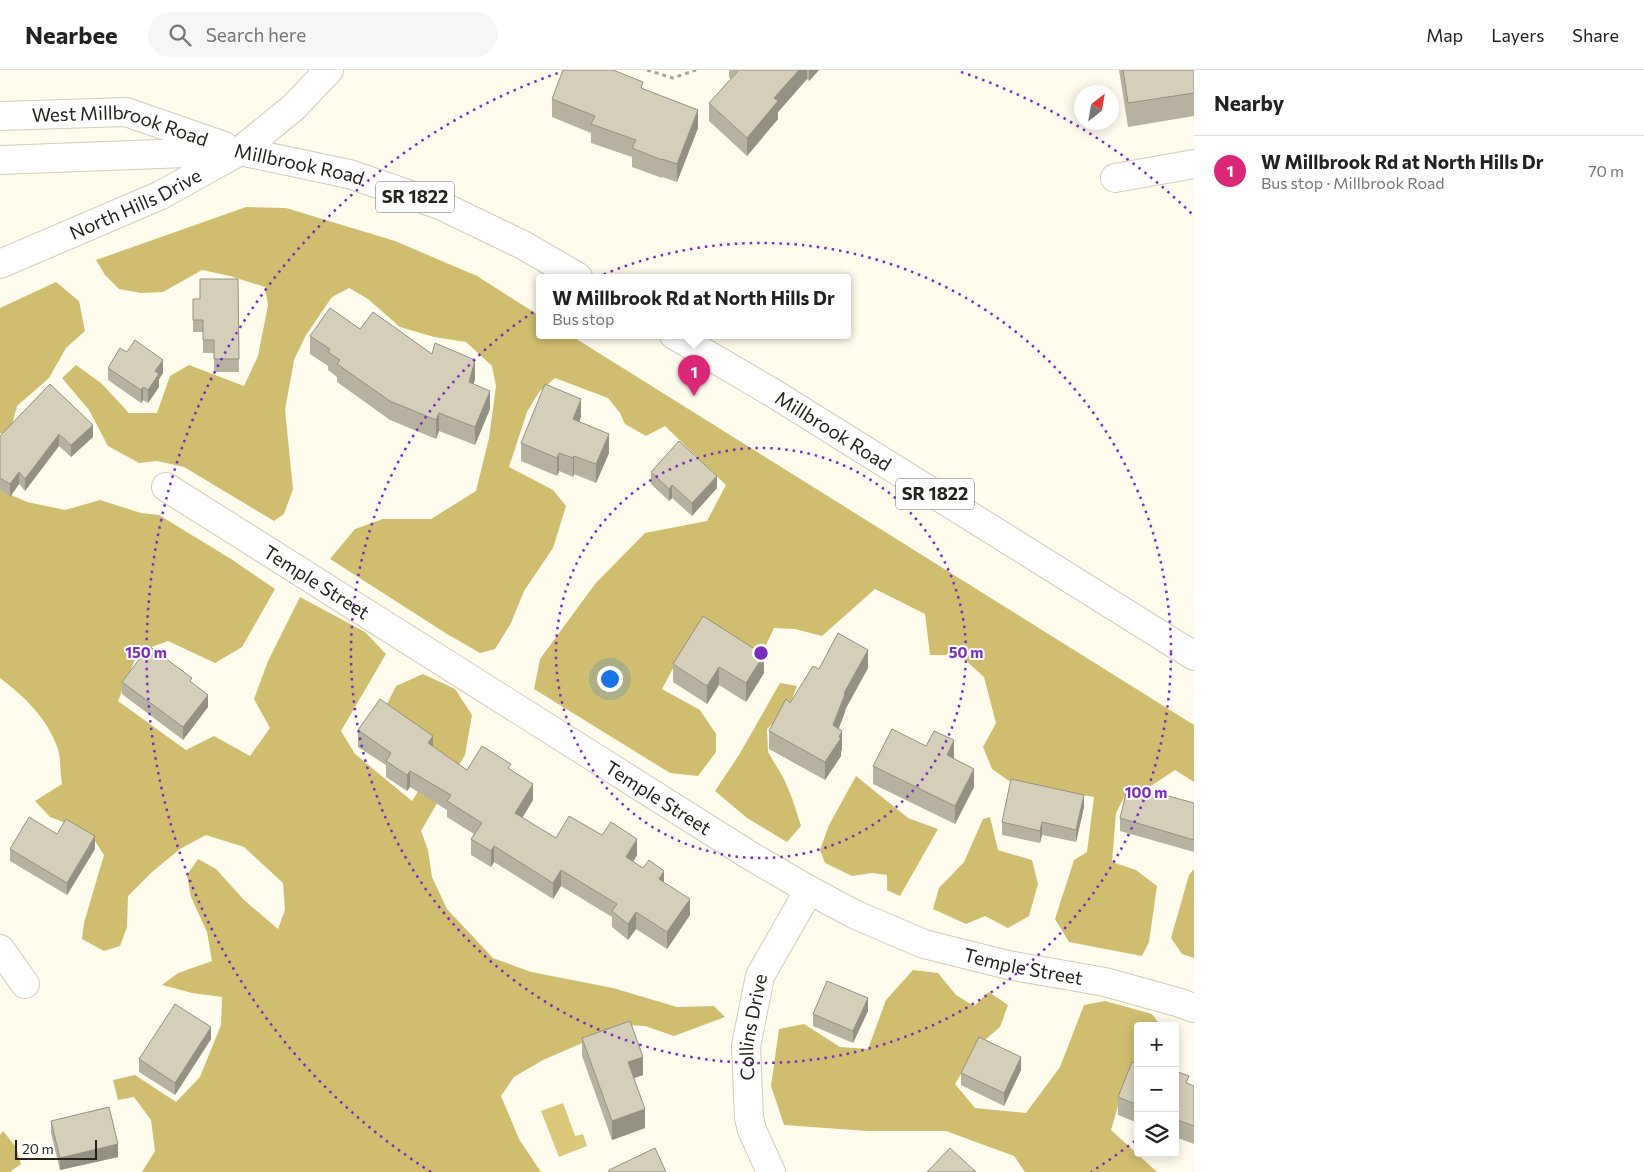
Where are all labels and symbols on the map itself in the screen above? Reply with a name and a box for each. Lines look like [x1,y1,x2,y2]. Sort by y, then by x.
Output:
north arrow [1074,85,1119,130]
street label: West Millbrook Road [31,100,211,151]
street label: Millbrook Road [233,138,368,189]
street label: North Hills Drive [66,163,205,244]
road number: SR 1822 [376,181,454,212]
pin: 1 [678,355,710,396]
street label: Millbrook Road [771,386,896,475]
road number: SR 1822 [896,478,974,509]
street label: Temple Street [260,540,374,624]
text: 150 m [125,643,167,661]
text: 50 m [949,643,983,661]
centre of rings [752,644,770,662]
your location [597,666,623,692]
street label: Temple Street [601,755,716,839]
text: 100 m [1125,783,1167,801]
street label: Temple Street [962,942,1085,989]
street label: Collins Drive [734,972,771,1081]
scale bar [15,1137,98,1160]

